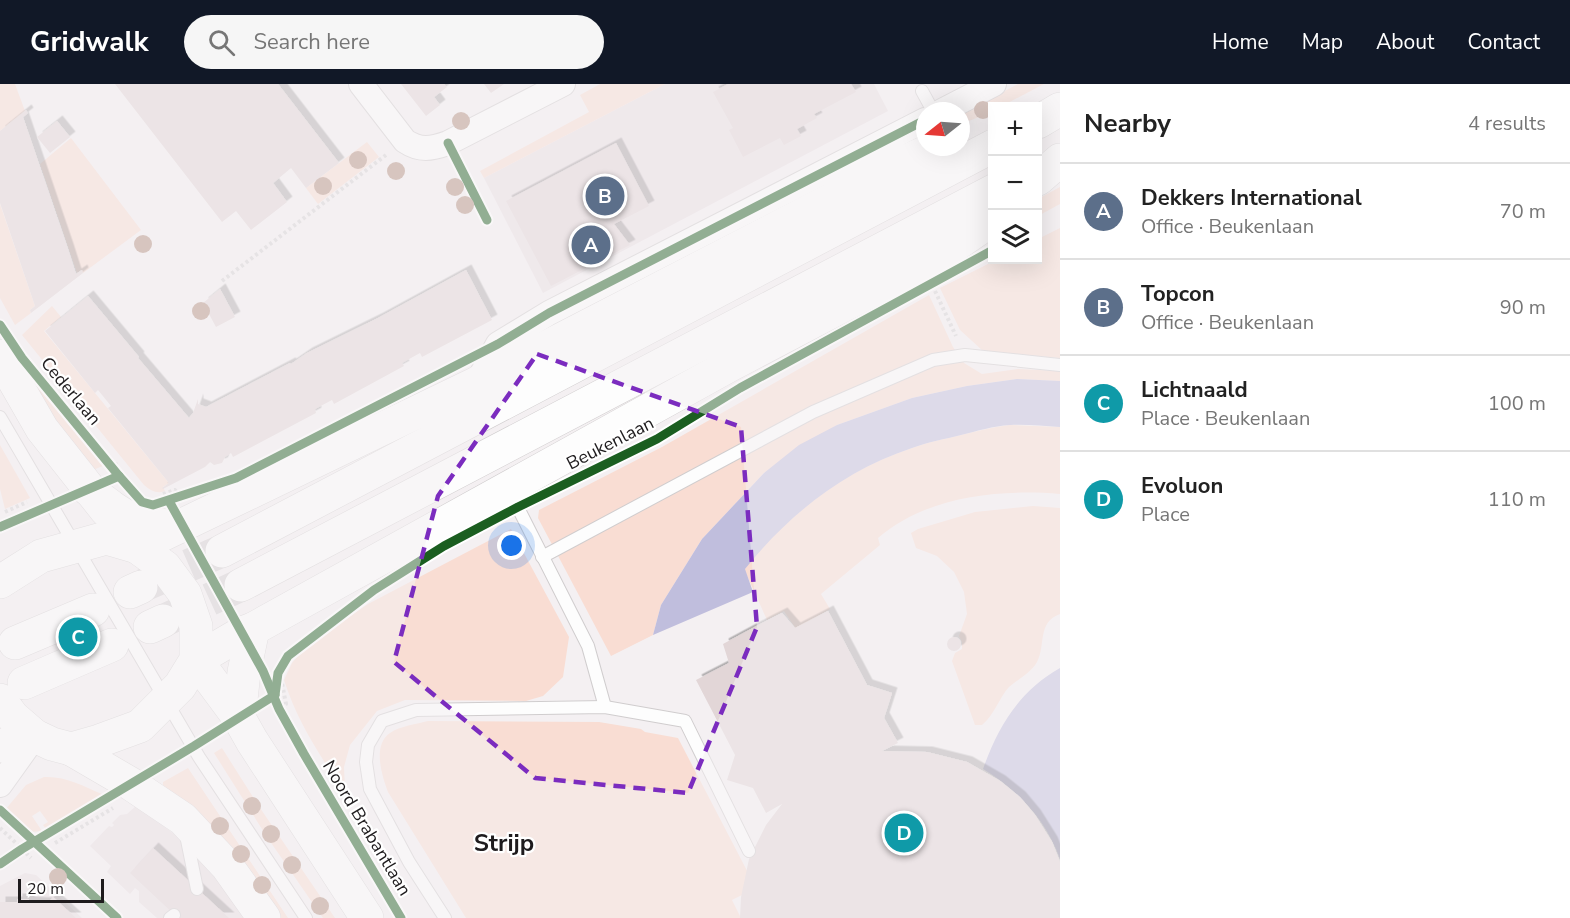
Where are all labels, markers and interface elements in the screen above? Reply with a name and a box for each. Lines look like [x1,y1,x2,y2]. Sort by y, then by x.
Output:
search box [184,15,604,69]
text: Gridwalk [30,23,148,61]
icon: search [205,26,238,59]
text: Search here [253,27,370,57]
text: Home [1212,28,1269,56]
text: Map [1302,28,1343,56]
text: About [1376,28,1434,56]
text: Contact [1467,28,1540,56]
north arrow [916,102,970,156]
map controls [988,102,1042,264]
button: + [988,102,1042,156]
text: Nearby [1084,106,1171,141]
text: 4 results [1468,110,1546,137]
button: − [988,156,1042,210]
pin: B [586,174,624,218]
text: Dekkers International [1141,183,1362,213]
text: A [1096,198,1111,225]
text: 70 m [1500,198,1546,225]
button: layers [988,210,1042,264]
text: Office · Beukenlaan [1141,213,1314,240]
pin: A [572,222,610,268]
text: Topcon [1141,279,1215,309]
text: B [1097,294,1110,321]
text: 90 m [1500,294,1546,321]
text: Office · Beukenlaan [1141,309,1314,336]
street label: Cederlaan [35,352,107,430]
text: Lichtnaald [1141,375,1248,405]
text: C [1097,390,1110,417]
text: 100 m [1488,390,1546,417]
text: Place · Beukenlaan [1141,405,1310,432]
street label: Beukenlaan [562,411,658,475]
text: Evoluon [1141,471,1223,501]
text: D [1096,486,1111,513]
text: 110 m [1488,486,1546,513]
text: Place [1141,501,1190,528]
your location [497,531,526,560]
pin: C [58,614,98,660]
street label: Noord Brabantlaan [317,756,417,900]
pin: D [884,810,924,855]
district label: Strijp [474,827,534,859]
scale bar [18,876,104,904]
text: 20 m [27,878,64,900]

